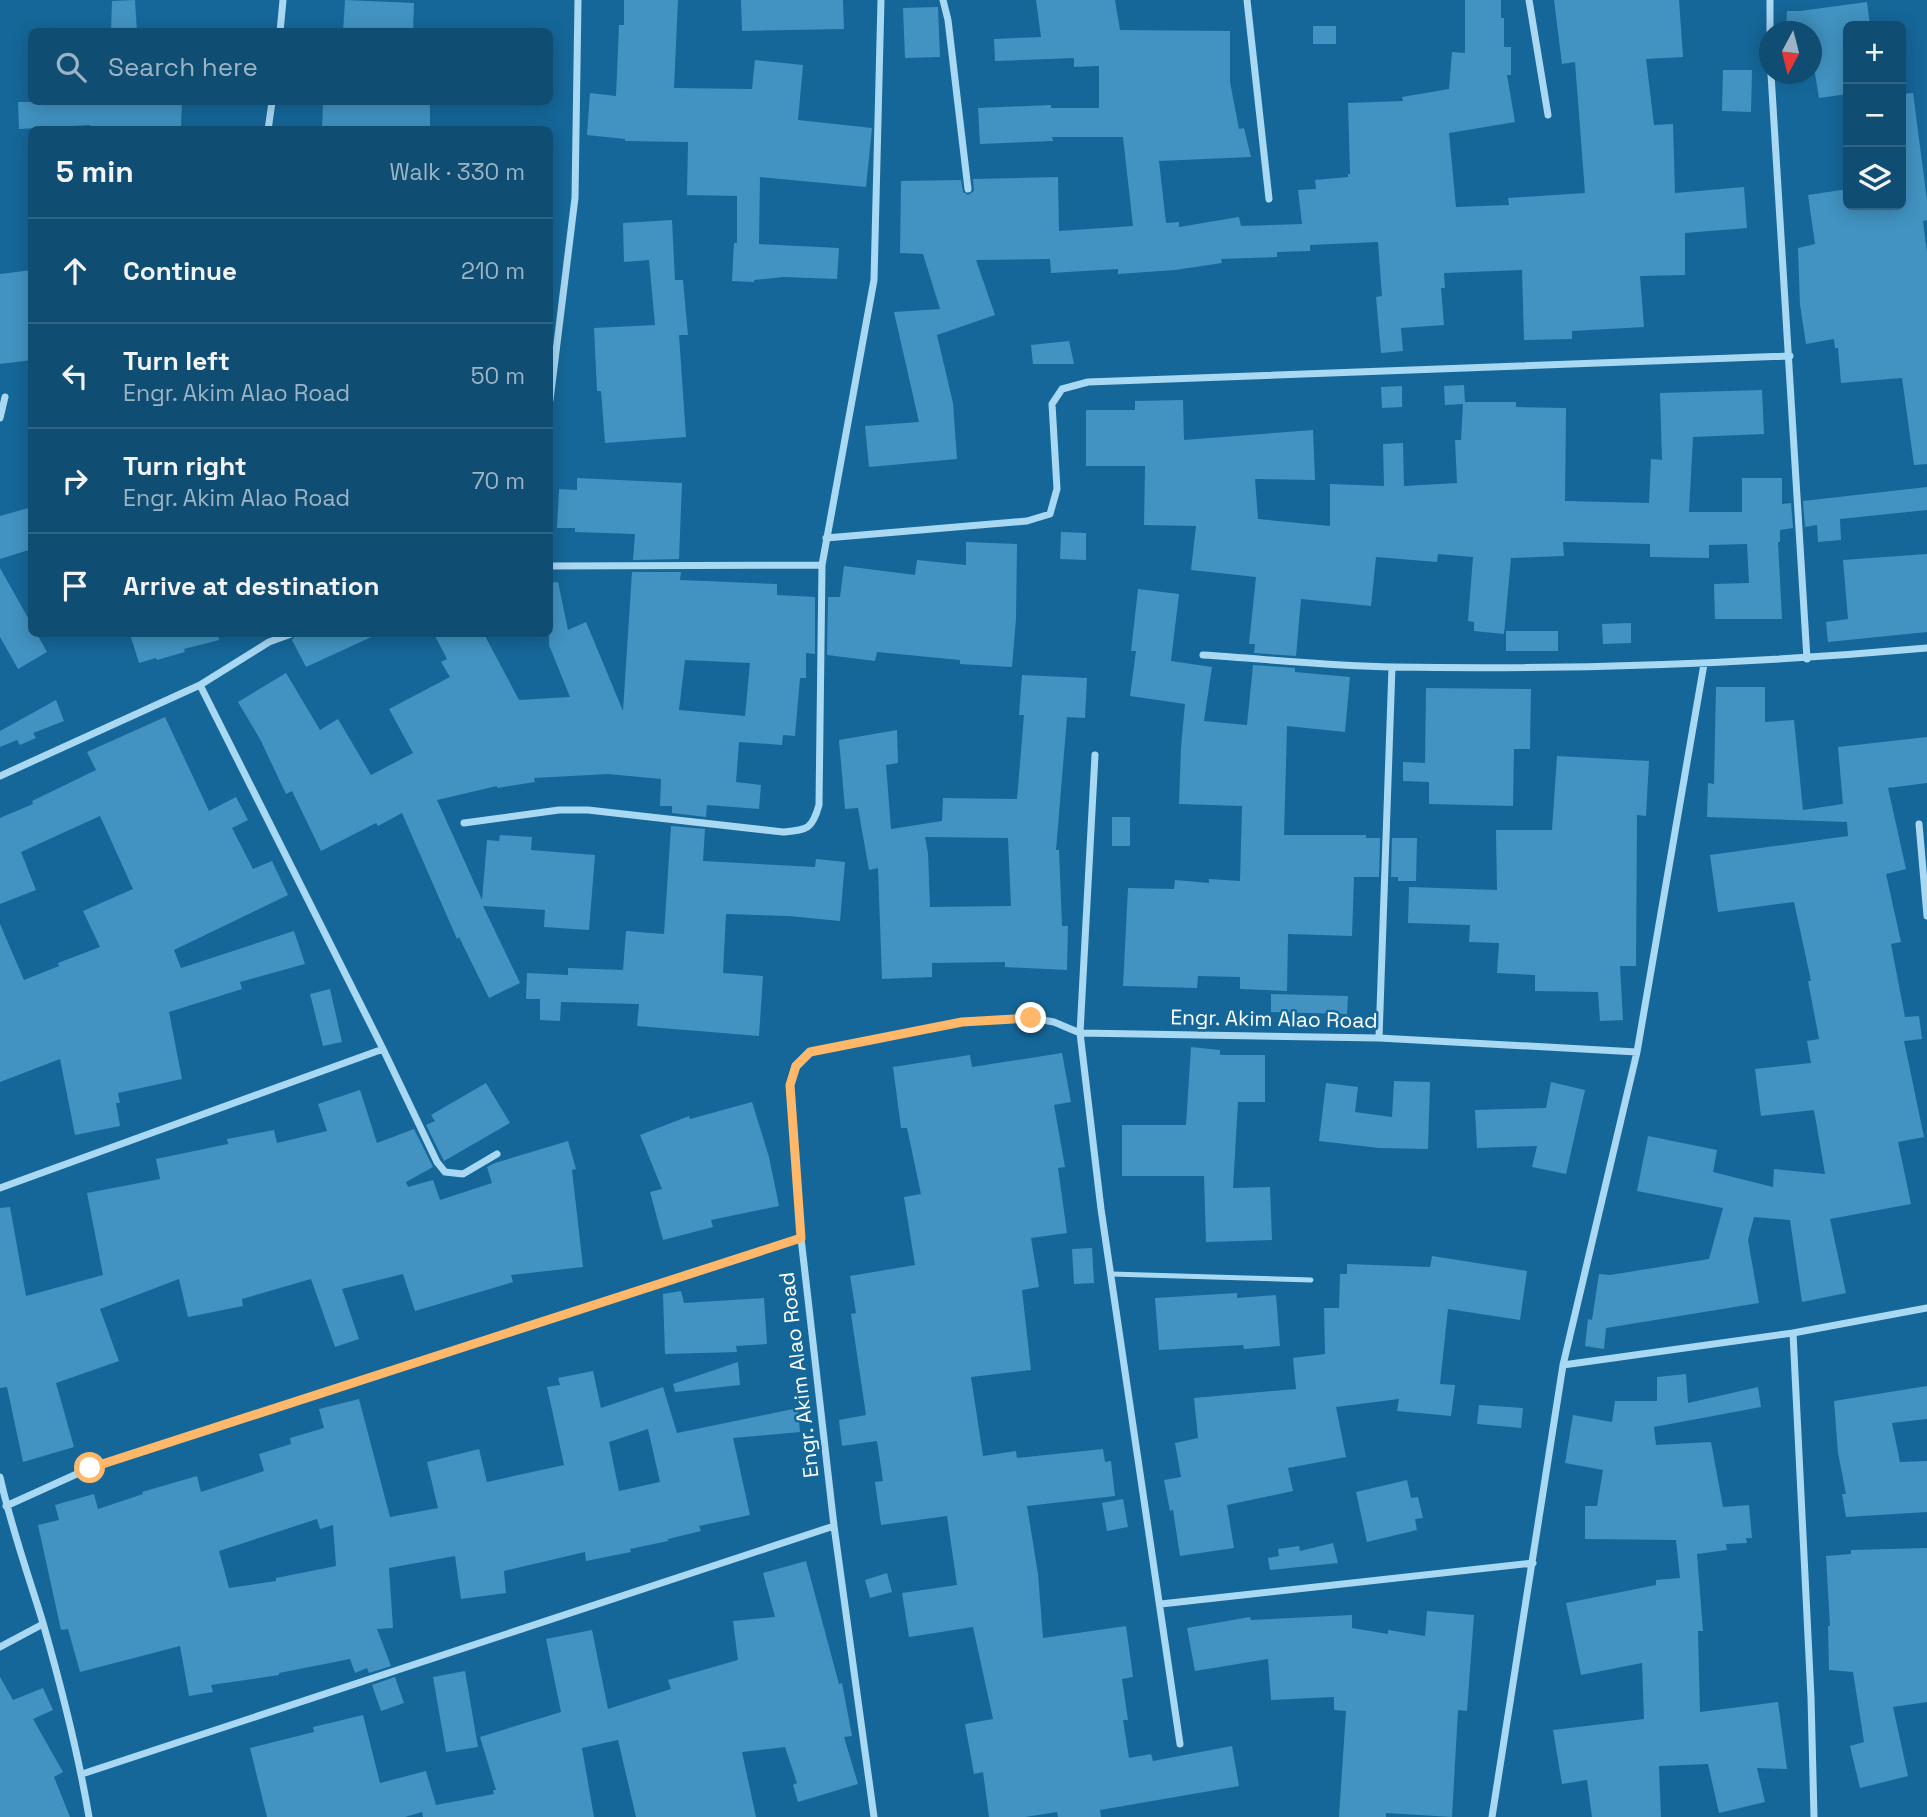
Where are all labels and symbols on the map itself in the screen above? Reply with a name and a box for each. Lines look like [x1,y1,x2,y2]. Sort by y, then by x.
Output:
north arrow [1759,21,1822,84]
route end [1015,1002,1046,1033]
street label: Engr. Akim Alao Road [1170,1003,1378,1034]
street label: Engr. Akim Alao Road [772,1270,825,1480]
route start [74,1452,105,1483]

